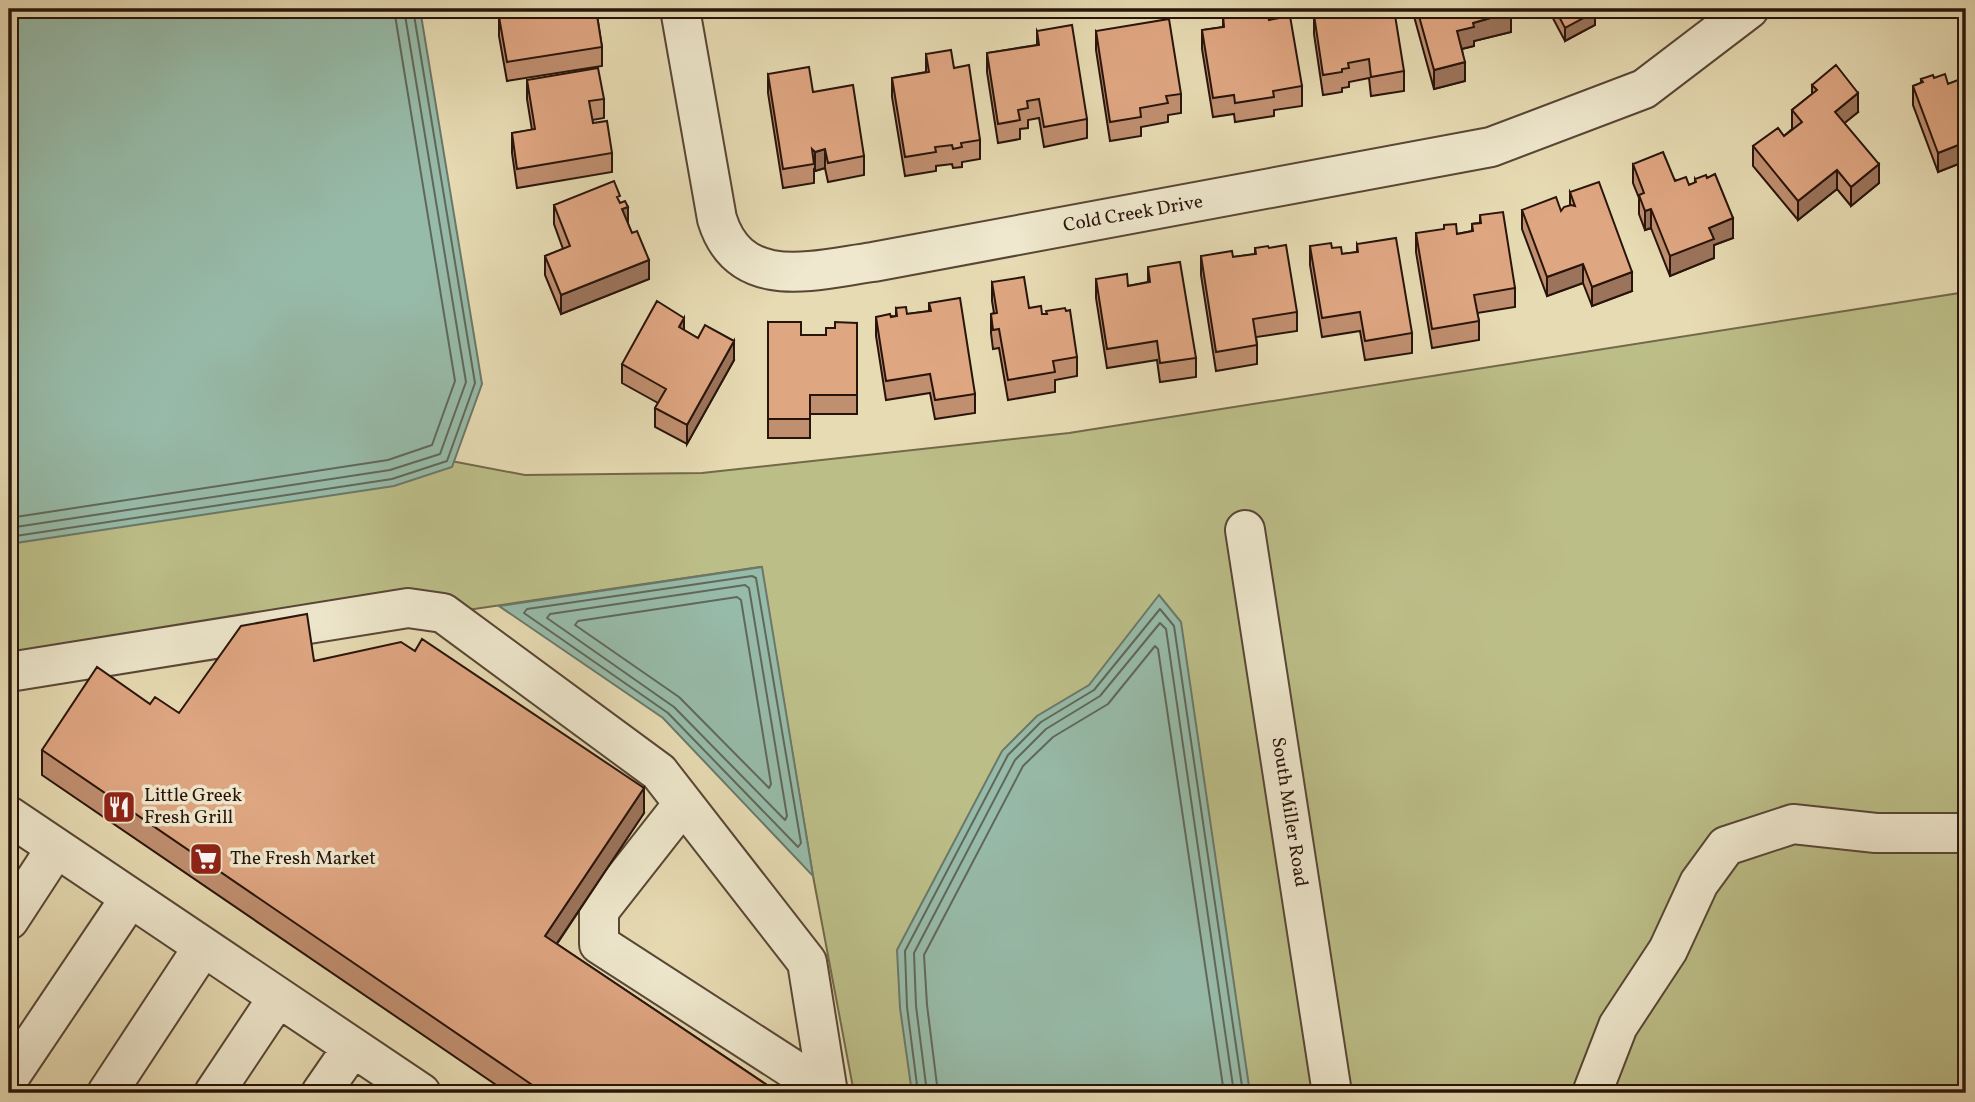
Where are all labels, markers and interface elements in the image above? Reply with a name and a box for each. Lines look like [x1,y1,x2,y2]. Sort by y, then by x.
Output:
street label: Cold Creek Drive [1061,189,1205,239]
street label: South Miller Road [1264,735,1314,889]
place label: Little Greek Fresh Grill [144,783,242,831]
restaurant icon: Little Greek Fresh Grill [100,788,138,826]
supermarket icon: The Fresh Market [187,840,225,878]
place label: The Fresh Market [230,846,376,872]

